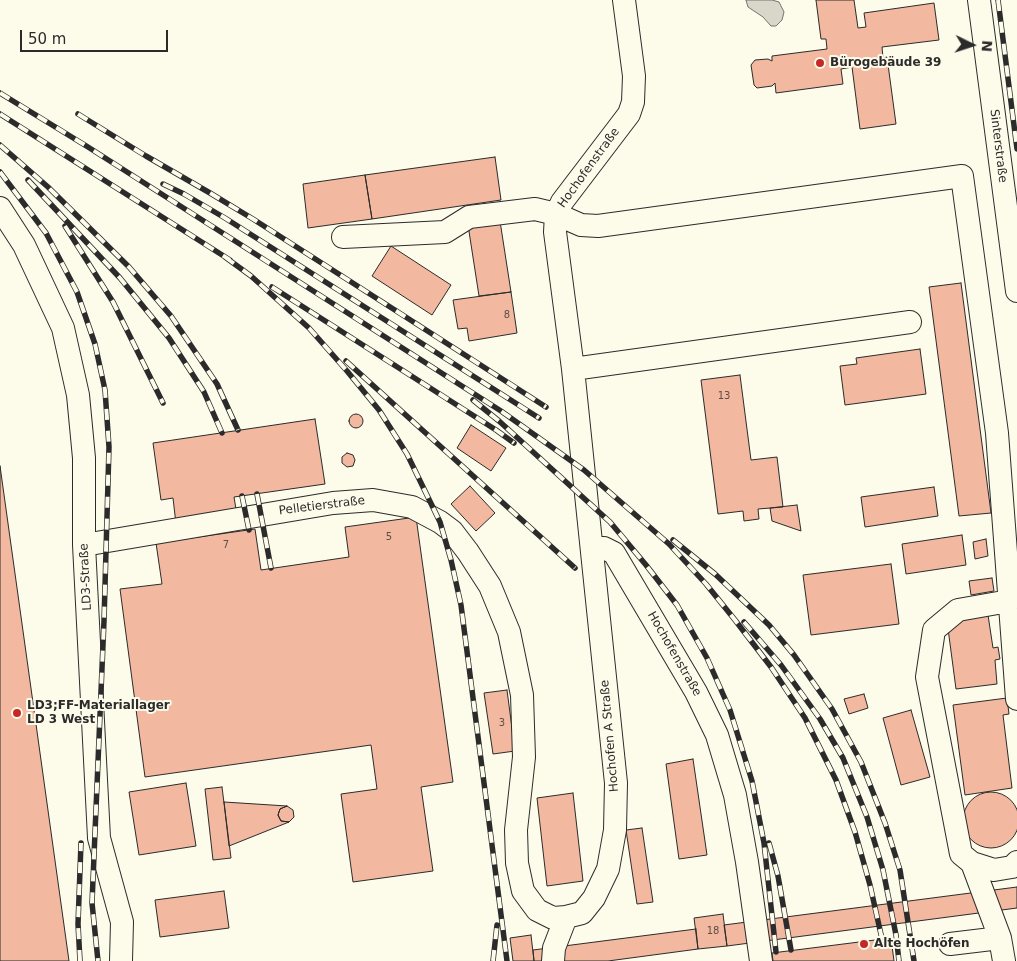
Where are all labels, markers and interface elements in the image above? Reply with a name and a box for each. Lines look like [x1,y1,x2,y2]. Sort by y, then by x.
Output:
scale bar [22,20,170,52]
north arrow [947,20,997,70]
text: 50 m [28,30,66,48]
text: N [979,40,995,52]
place label: Bürogebäude 39 [830,56,941,70]
marker: Bürogebäude 39 [814,57,826,69]
street label: Sinterstraße [986,109,1010,183]
street label: Hochofenstraße [555,125,623,211]
house number: 8 [504,309,510,321]
house number: 13 [718,390,730,402]
street label: Pelletierstraße [278,494,366,518]
house number: 5 [386,531,392,543]
house number: 7 [223,539,229,551]
street label: LD3-Straße [77,543,95,611]
street label: Hochofenstraße [644,609,704,699]
street label: Hochofen A Straße [598,679,622,793]
place label: LD3;FF-Materiallager LD 3 West [27,699,170,727]
marker: LD3;FF-Materiallager LD 3 West [11,707,23,719]
house number: 3 [499,717,505,729]
house number: 18 [707,925,719,937]
place label: Alte Hochöfen [874,937,970,951]
marker: Alte Hochöfen [858,938,870,950]

